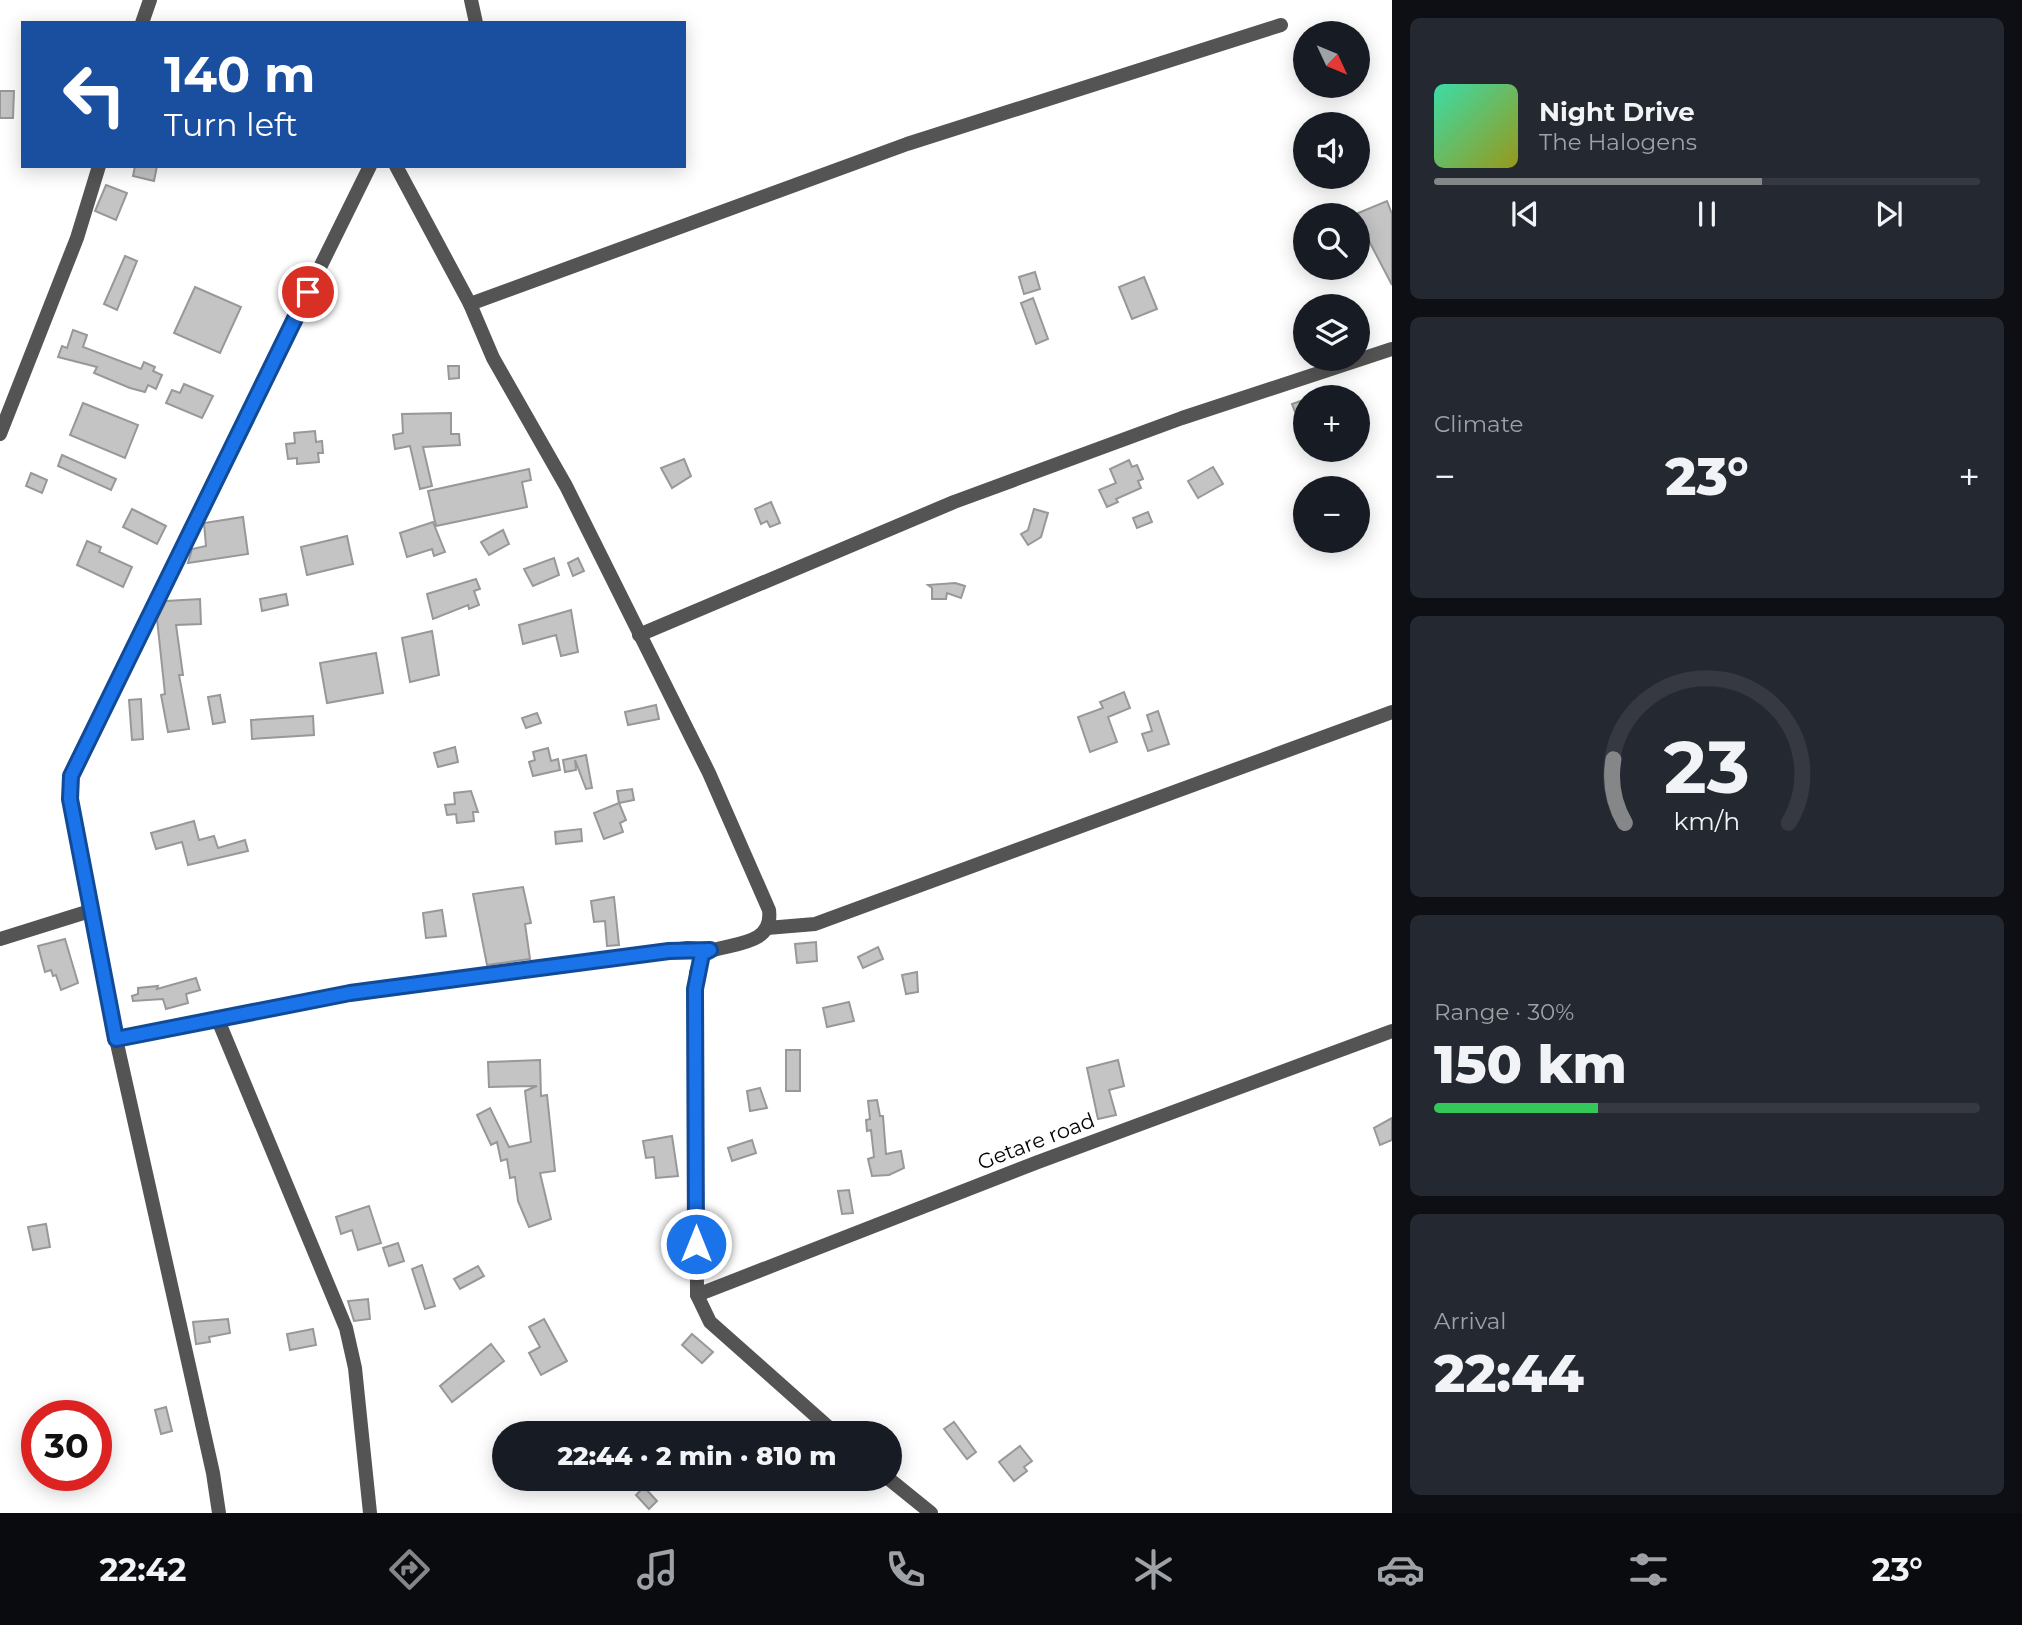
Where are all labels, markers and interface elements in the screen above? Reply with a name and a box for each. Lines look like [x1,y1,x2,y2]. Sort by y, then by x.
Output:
north arrow [1293,21,1370,98]
map controls [1293,21,1370,553]
text: 140 m [164,45,316,104]
icon: left [49,49,140,140]
text: Night Drive [1539,96,1695,128]
text: Turn left [164,105,298,144]
button: sound [1293,112,1370,189]
text: The Halogens [1539,128,1697,156]
icon: previous [1506,195,1544,233]
icon: pause [1688,195,1726,233]
icon: next [1870,195,1908,233]
button: search [1293,203,1370,280]
pin [278,262,338,322]
icon: arrive [289,273,327,311]
button: layers [1293,294,1370,371]
button: + [1293,385,1370,462]
text: Climate [1434,410,1523,438]
text: 23° [1665,445,1749,508]
text: − [1434,453,1456,500]
text: + [1958,453,1980,500]
button: − [1293,476,1370,553]
text: 23 [1664,723,1750,811]
text: km/h [1674,805,1740,835]
text: Range · 30% [1434,998,1574,1026]
text: 150 km [1434,1033,1627,1096]
street label: Getare road [974,1107,1098,1175]
position arrow [659,1207,733,1281]
text: Arrival [1434,1307,1507,1335]
text: 22:44 [1434,1342,1584,1405]
speed limit sign: 30 [21,1400,112,1491]
text: 22:44 · 2 min · 810 m [558,1440,836,1472]
icon: directions [385,1545,434,1594]
icon: music [633,1545,682,1594]
icon: phone [881,1545,930,1594]
icon: climate [1129,1545,1178,1594]
icon: car [1376,1545,1425,1594]
icon: filters [1624,1545,1673,1594]
text: 22:42 [99,1550,186,1589]
text: 23° [1872,1550,1923,1589]

